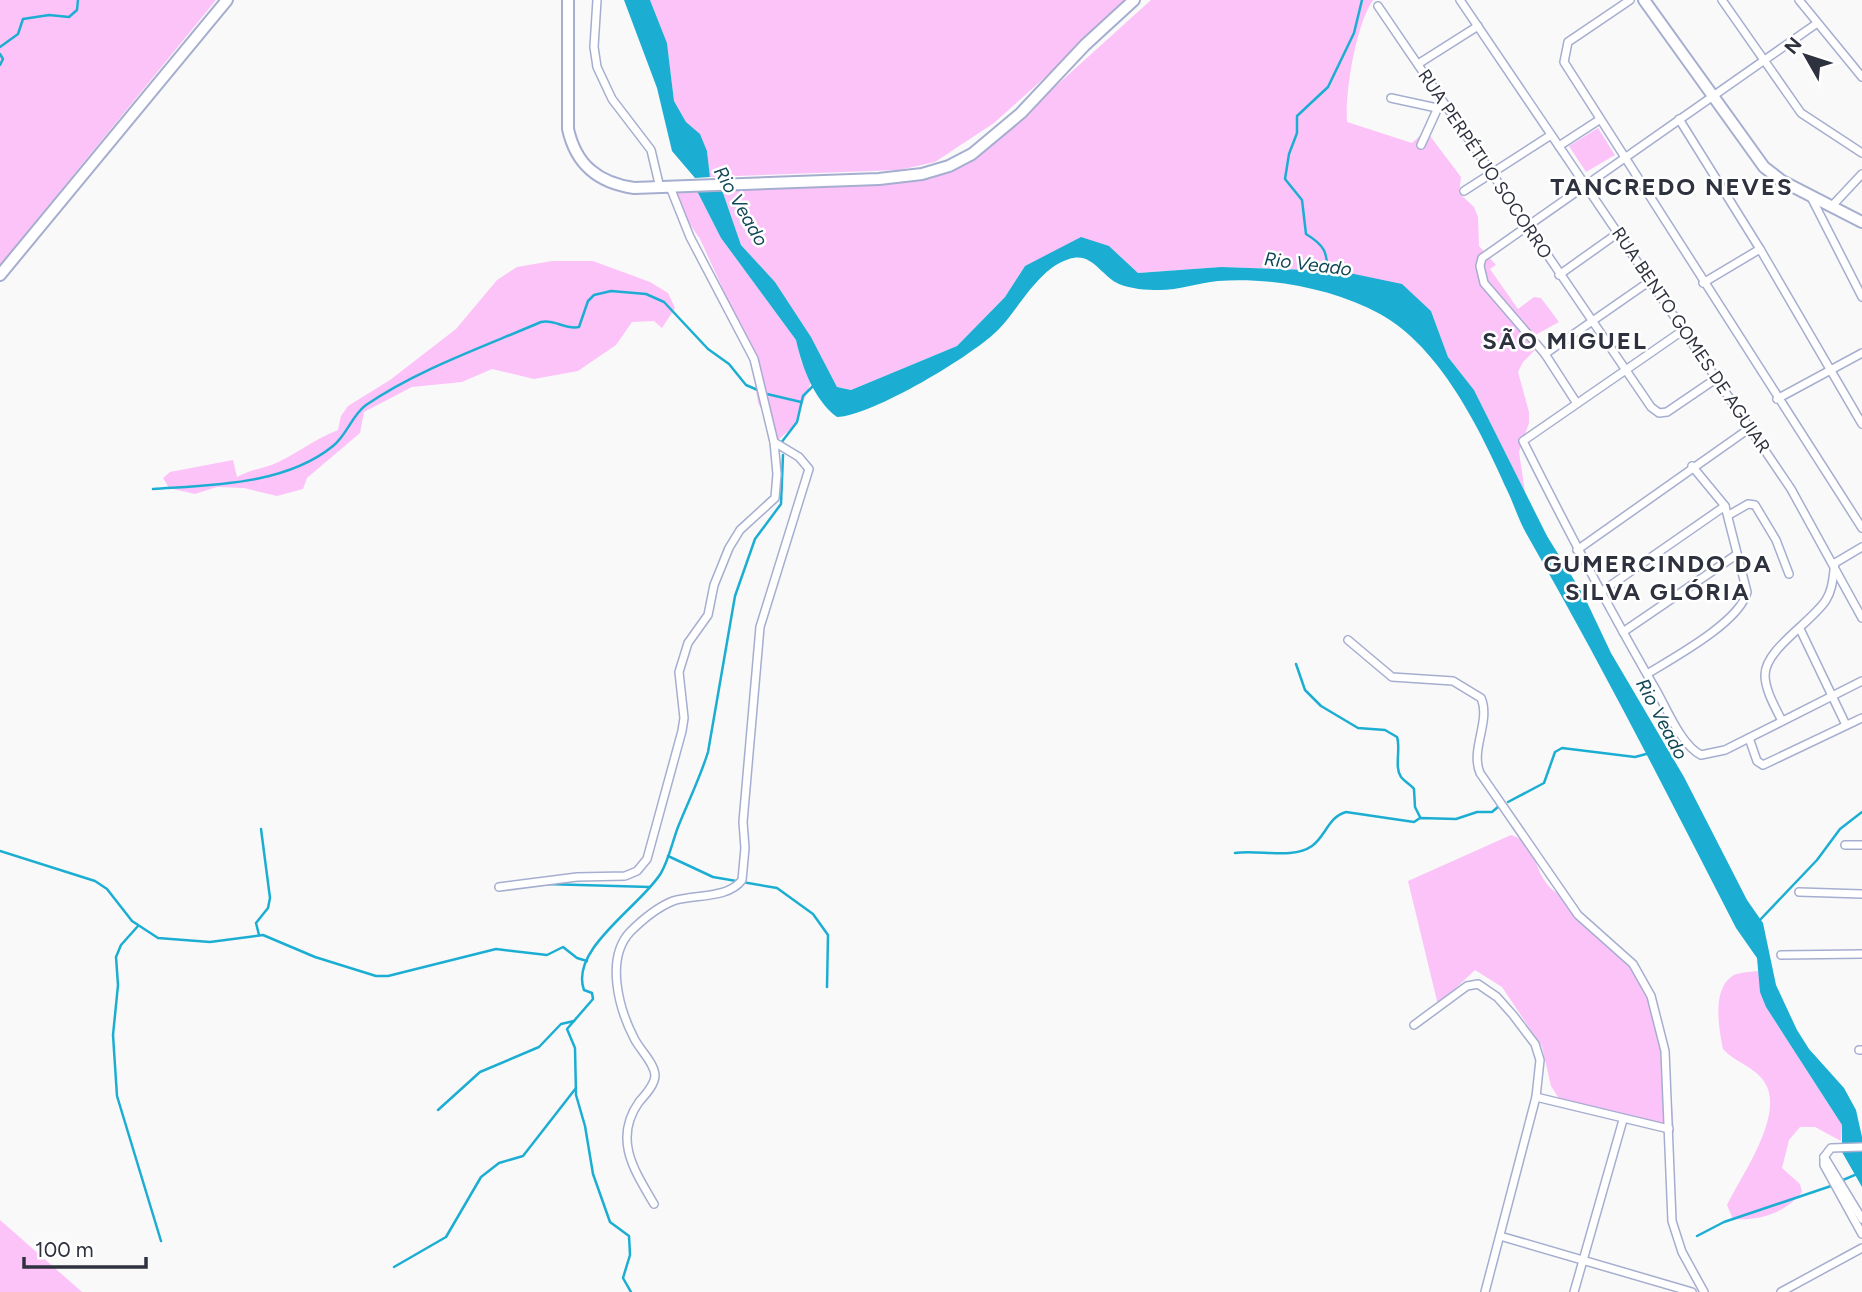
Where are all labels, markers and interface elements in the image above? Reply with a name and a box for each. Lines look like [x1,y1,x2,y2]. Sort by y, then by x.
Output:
north arrow [1771,21,1841,91]
text: N [1780,33,1807,59]
street label: RUA PERPÉTUO SOCORRO [1413,65,1557,263]
water label: Rio Veado [709,162,773,250]
district label: TANCREDO NEVES [1550,172,1794,201]
street label: RUA BENTO GOMES DE AGUIAR [1607,223,1775,457]
water label: Rio Veado [1263,247,1353,281]
district label: SÃO MIGUEL [1482,326,1648,355]
district label: GUMERCINDO DA SILVA GLÓRIA [1543,549,1773,606]
water label: Rio Veado [1631,675,1693,763]
scale bar [24,1226,147,1270]
text: 100 m [35,1237,94,1262]

